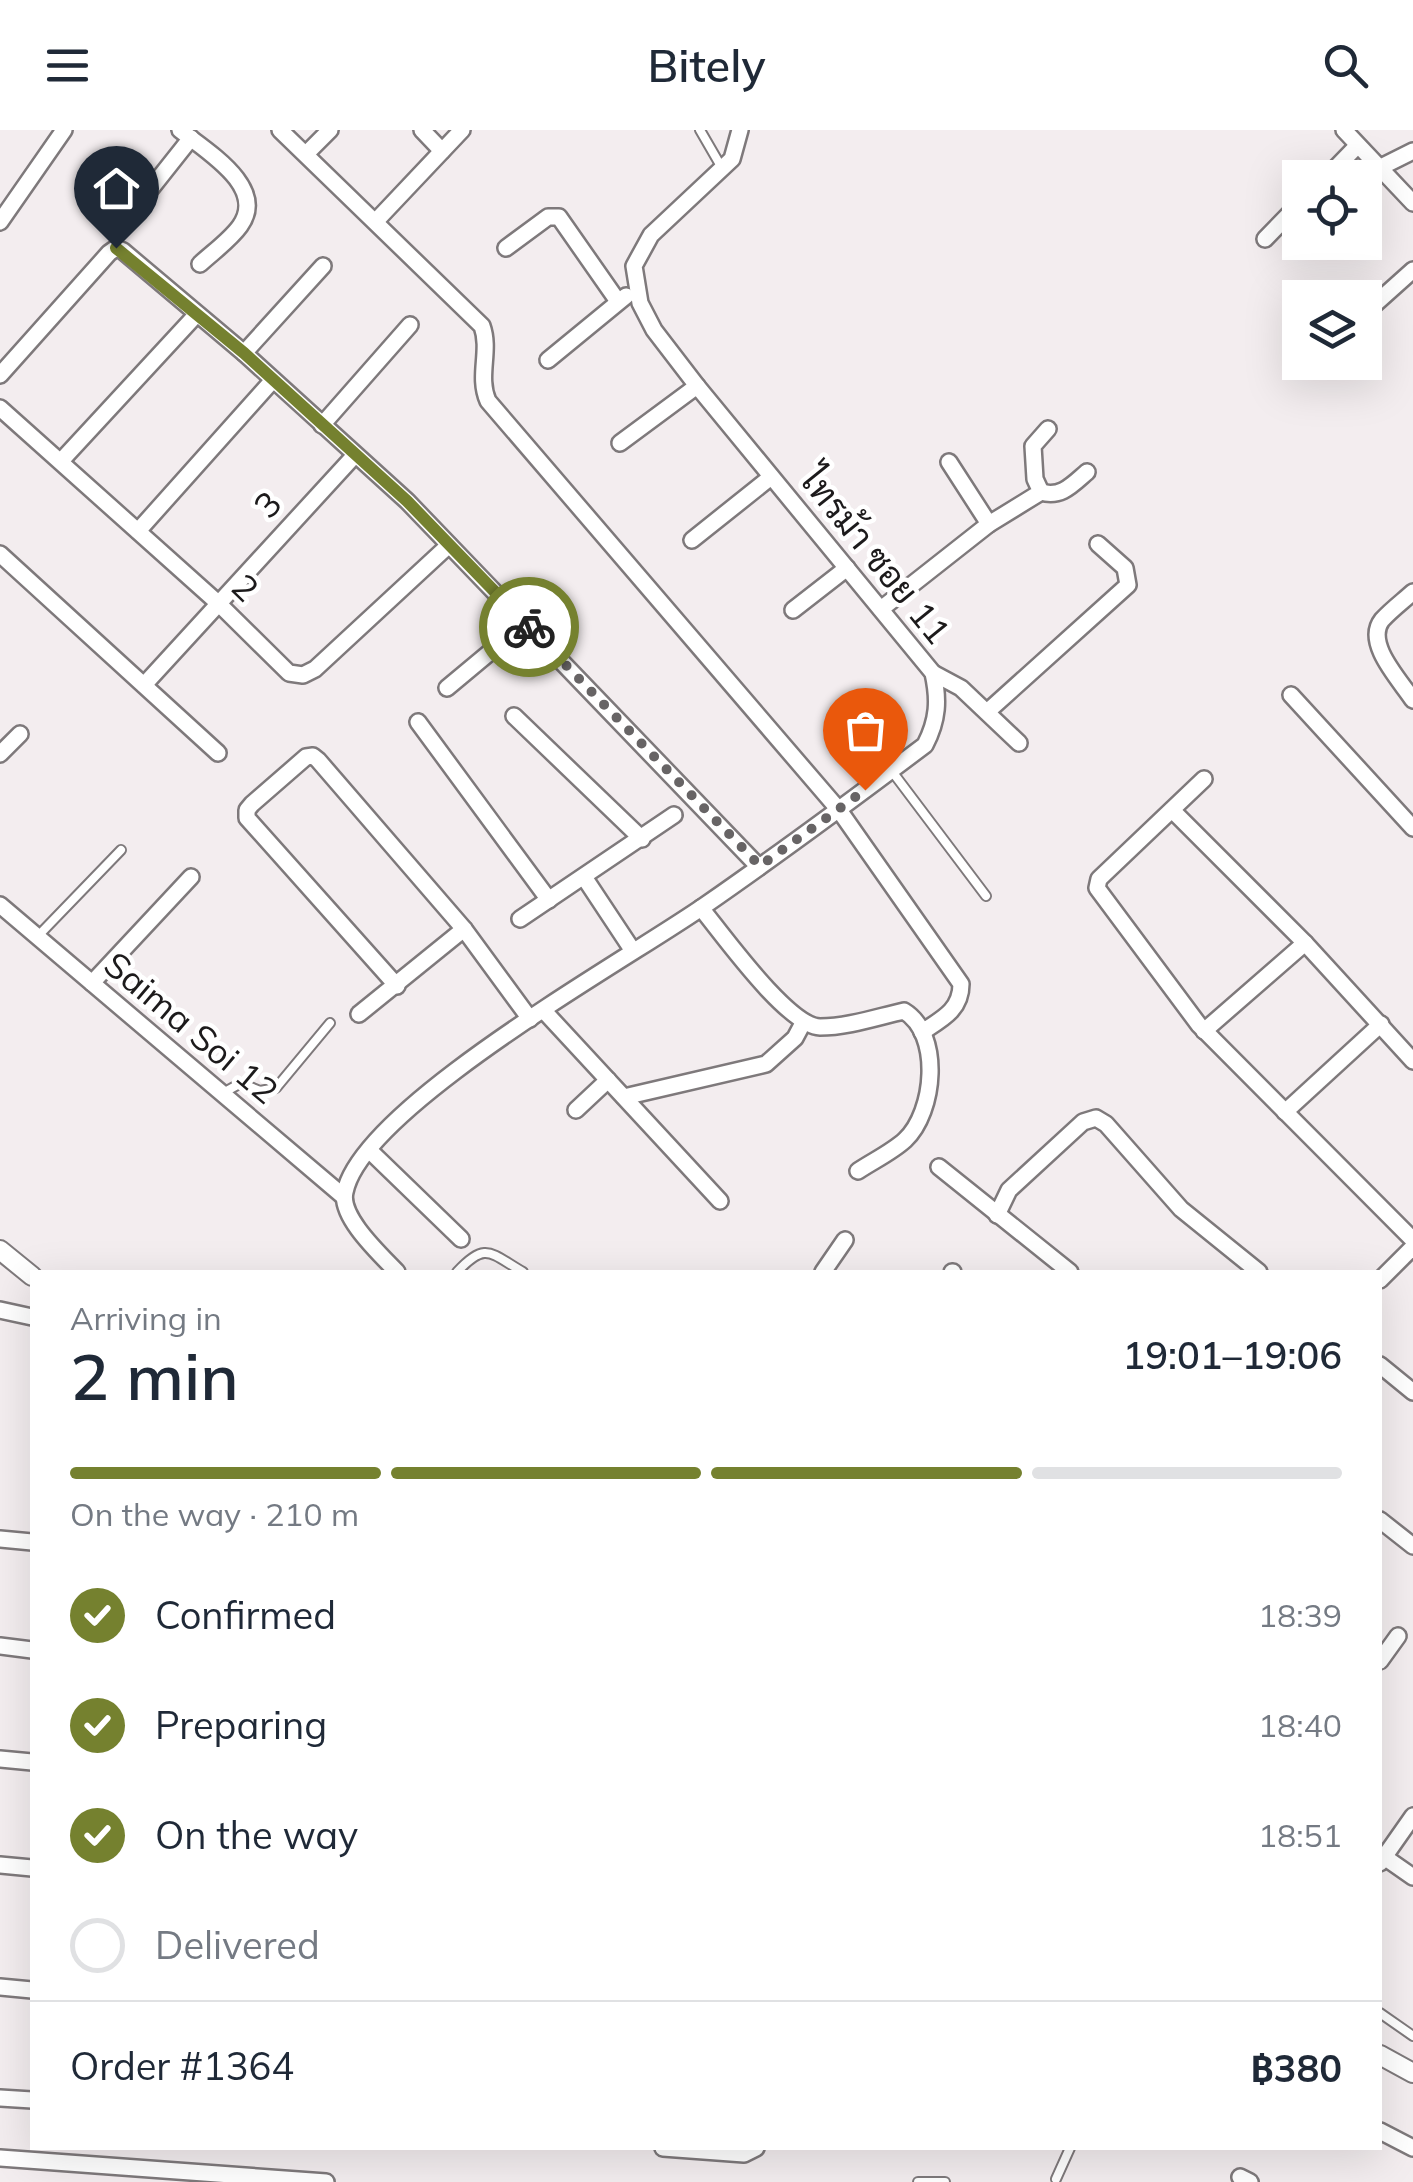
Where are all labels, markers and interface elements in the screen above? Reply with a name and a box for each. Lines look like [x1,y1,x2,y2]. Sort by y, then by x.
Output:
text: Bitely [647,37,766,93]
icon: menu [40,38,95,93]
icon: search [1318,38,1373,93]
pin [74,146,159,249]
map controls [1282,160,1382,380]
button: locate [1282,160,1382,260]
icon: home [89,161,144,216]
button: layers [1282,280,1382,380]
street label: ไทรม้า ซอย 11 [789,456,960,653]
street label: 3 [244,482,291,527]
street label: 2 [223,564,269,610]
courier [479,577,579,677]
icon: bike [502,600,557,655]
pin [823,688,908,791]
icon: bag [838,703,893,758]
street label: Saima Soi 12 [96,942,287,1113]
text: Arriving in [70,1298,222,1338]
text: 19:01–19:06 [1122,1331,1342,1379]
text: 2 min [70,1335,239,1416]
text: On the way · 210 m [70,1494,359,1534]
icon: check [70,1588,125,1643]
text: Confirmed [155,1591,336,1639]
text: 18:39 [1258,1595,1342,1635]
icon: check [70,1698,125,1753]
text: Preparing [155,1701,327,1749]
text: 18:40 [1258,1705,1342,1745]
icon: check [70,1808,125,1863]
text: On the way [155,1811,358,1859]
text: 18:51 [1258,1815,1342,1855]
text: Delivered [155,1921,320,1969]
text: Order #1364 [70,2042,294,2090]
text: ฿380 [1251,2044,1342,2092]

